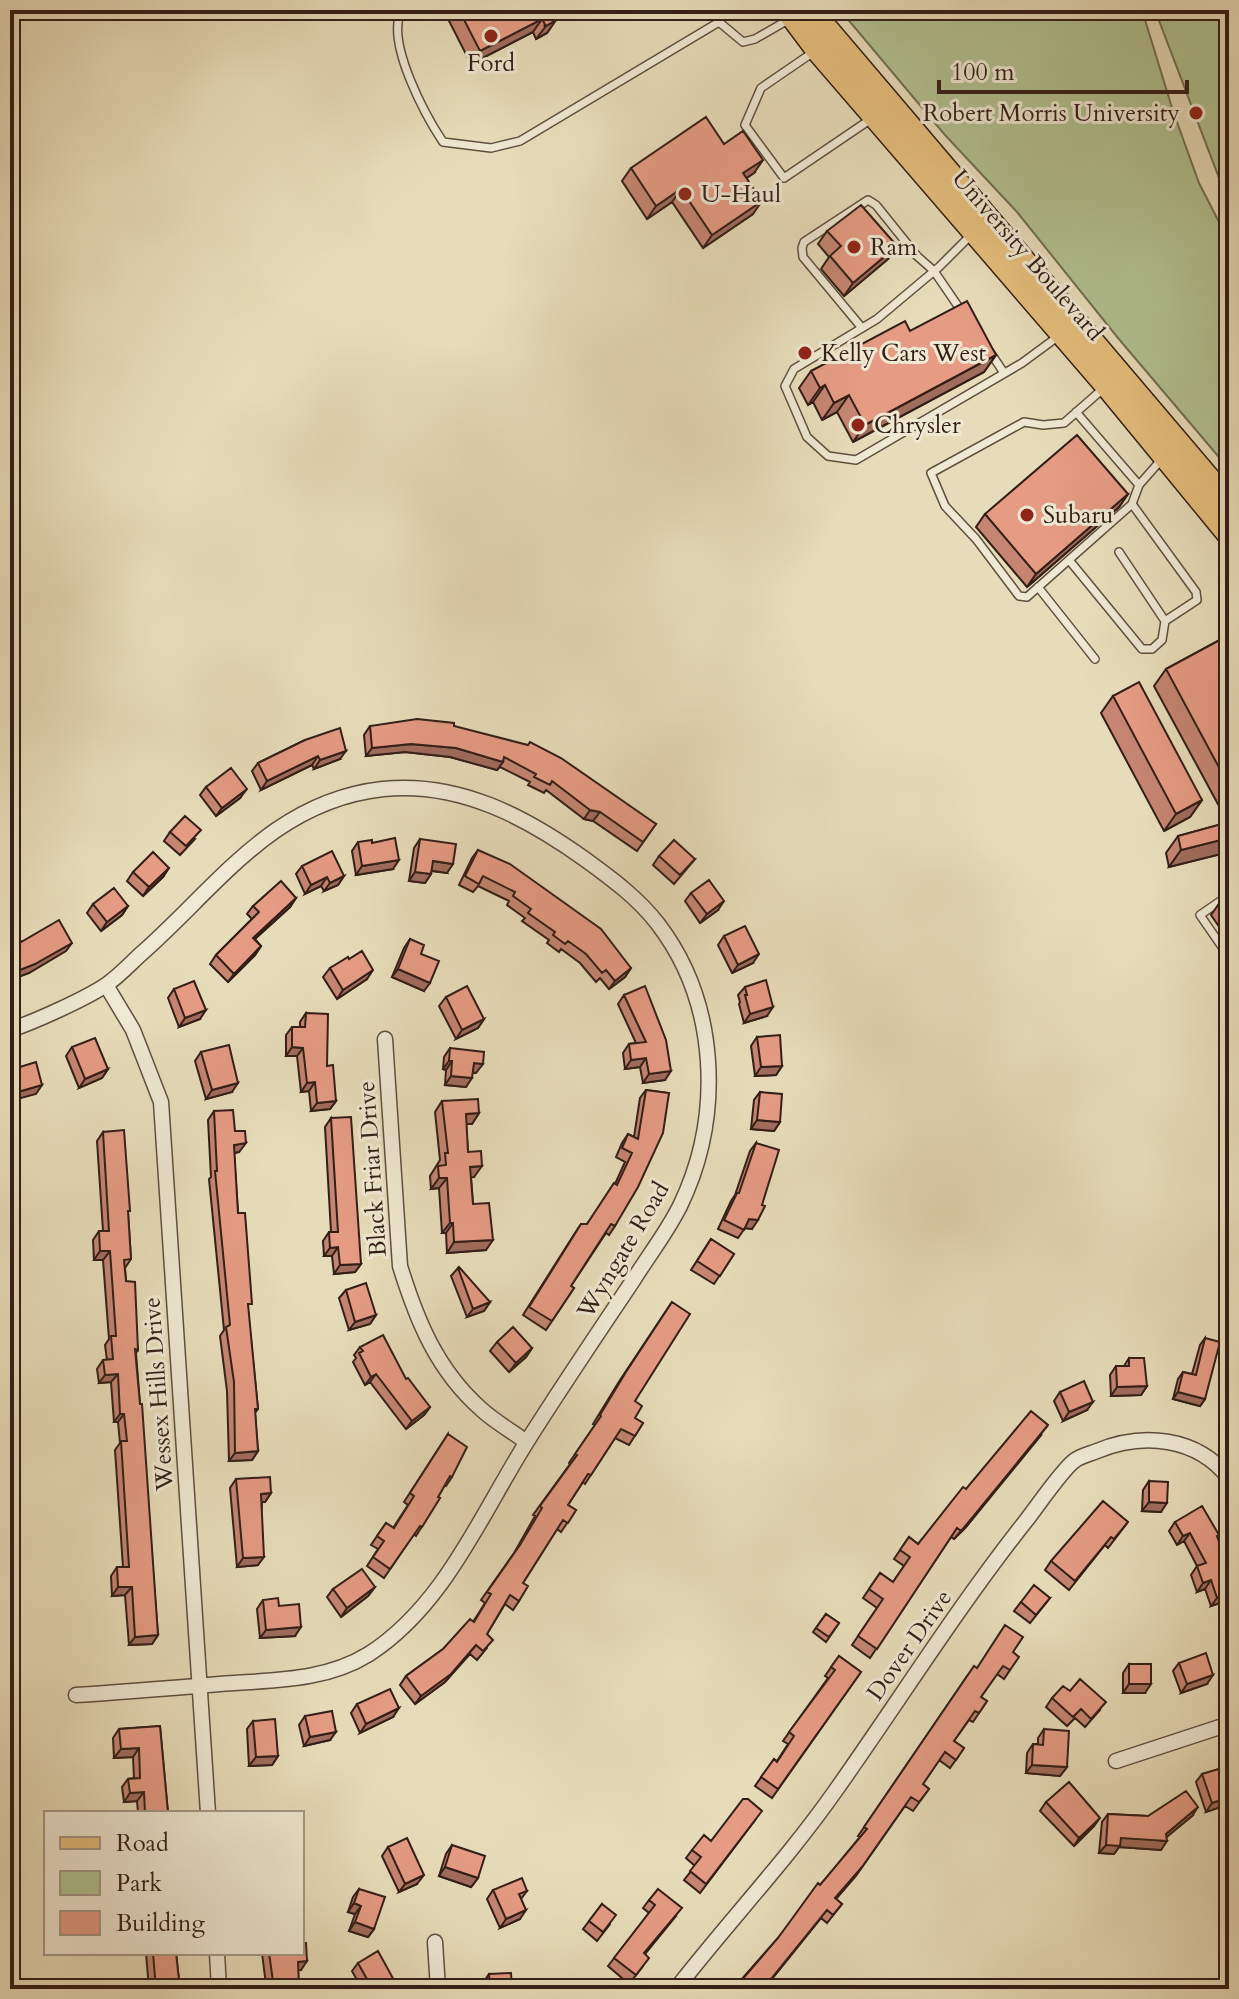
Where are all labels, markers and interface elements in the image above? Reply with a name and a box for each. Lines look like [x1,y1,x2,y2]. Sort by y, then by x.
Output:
marker: Ford [482,27,500,45]
scale bar [939,44,1187,94]
place label: Ford [467,47,515,80]
text: 100 m [951,56,1015,89]
place label: Robert Morris University [923,97,1180,130]
marker: Robert Morris University [1187,104,1205,122]
street label: University Boulevard [944,163,1111,348]
place label: U-Haul [701,178,781,211]
marker: U-Haul [676,185,694,203]
place label: Ram [870,231,918,264]
marker: Ram [845,238,863,256]
place label: Kelly Cars West [821,337,986,370]
marker: Kelly Cars West [796,344,814,362]
place label: Chrysler [874,409,961,442]
marker: Chrysler [849,416,867,434]
place label: Subaru [1043,499,1113,532]
marker: Subaru [1018,506,1036,524]
street label: Black Friar Drive [350,1080,395,1258]
street label: Wyngate Road [569,1175,677,1326]
street label: Wessex Hills Drive [135,1296,182,1493]
street label: Dover Drive [859,1583,960,1707]
legend [44,1811,304,1955]
text: Road [116,1827,169,1860]
text: Park [116,1867,162,1900]
text: Building [116,1907,206,1940]

